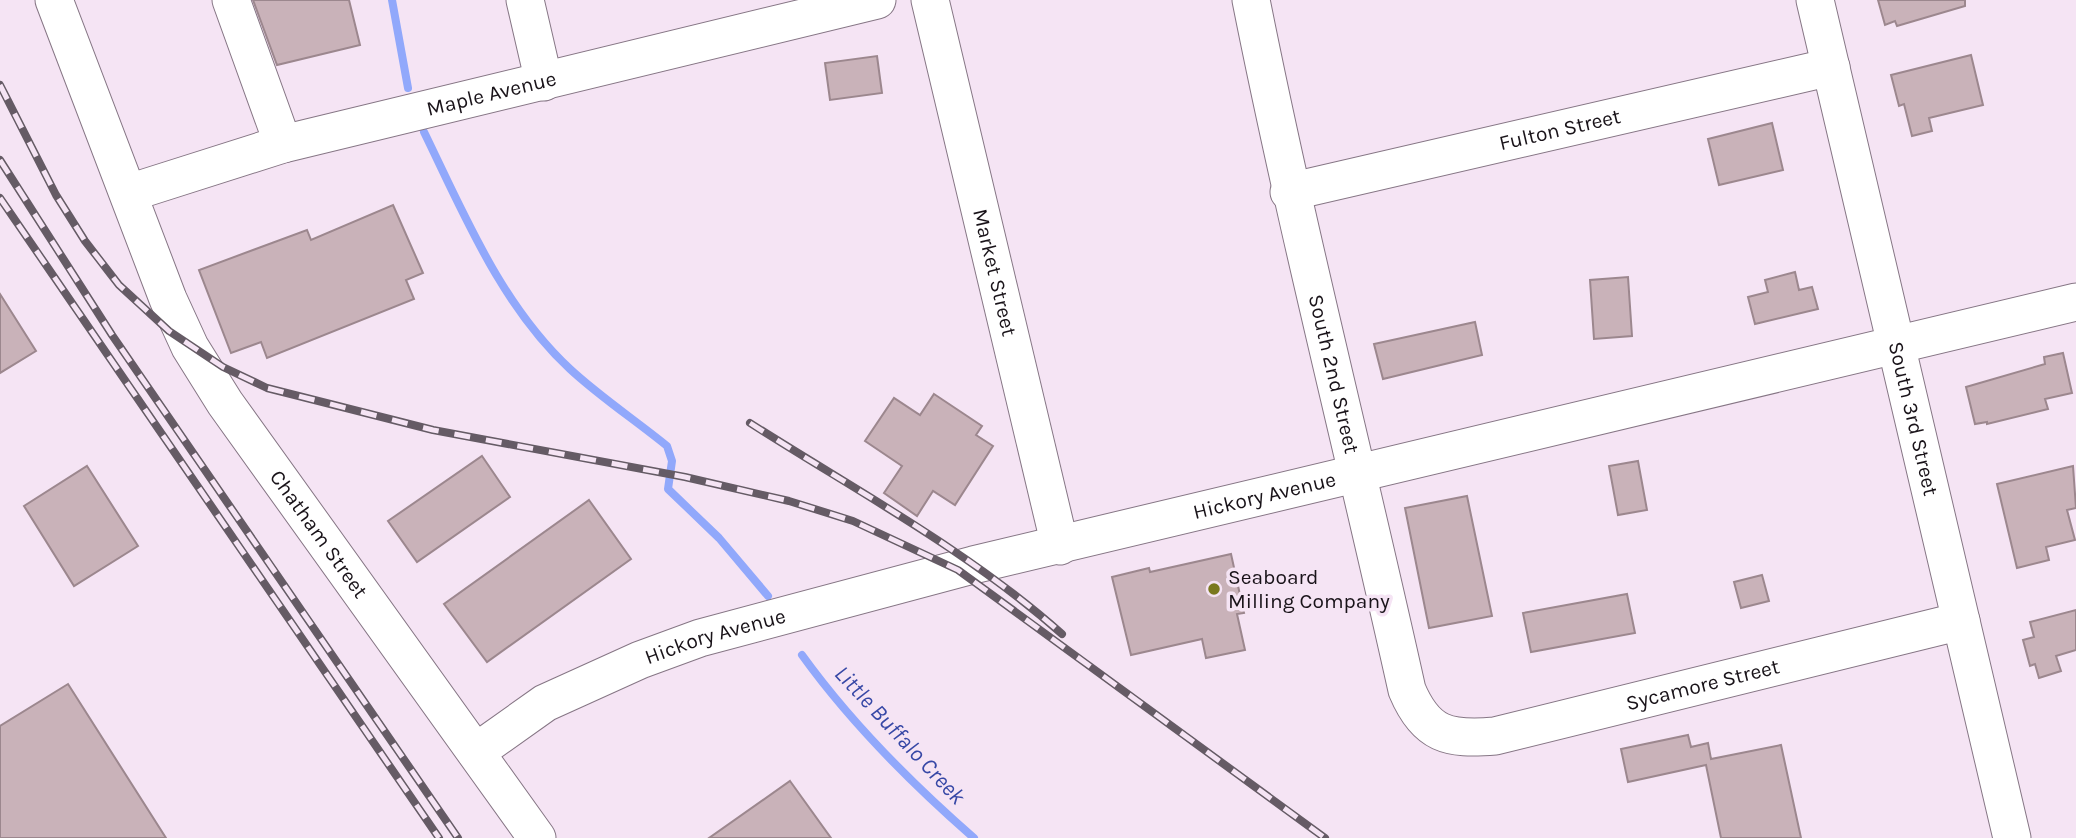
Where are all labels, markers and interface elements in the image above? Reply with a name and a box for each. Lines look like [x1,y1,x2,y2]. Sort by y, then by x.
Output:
street label: Maple Avenue [424,66,559,121]
street label: Fulton Street [1497,104,1623,155]
street label: Market Street [968,206,1022,339]
street label: South 2nd Street [1304,292,1364,456]
street label: South 3rd Street [1884,339,1943,498]
street label: Chatham Street [265,465,373,603]
street label: Hickory Avenue [1191,467,1338,524]
place label: Seaboard Milling Company [1228,565,1390,613]
marker: Seaboard Milling Company [1206,581,1222,597]
street label: Hickory Avenue [642,604,788,669]
street label: Sycamore Street [1623,654,1782,715]
water label: Little Buffalo Creek [829,660,971,810]

